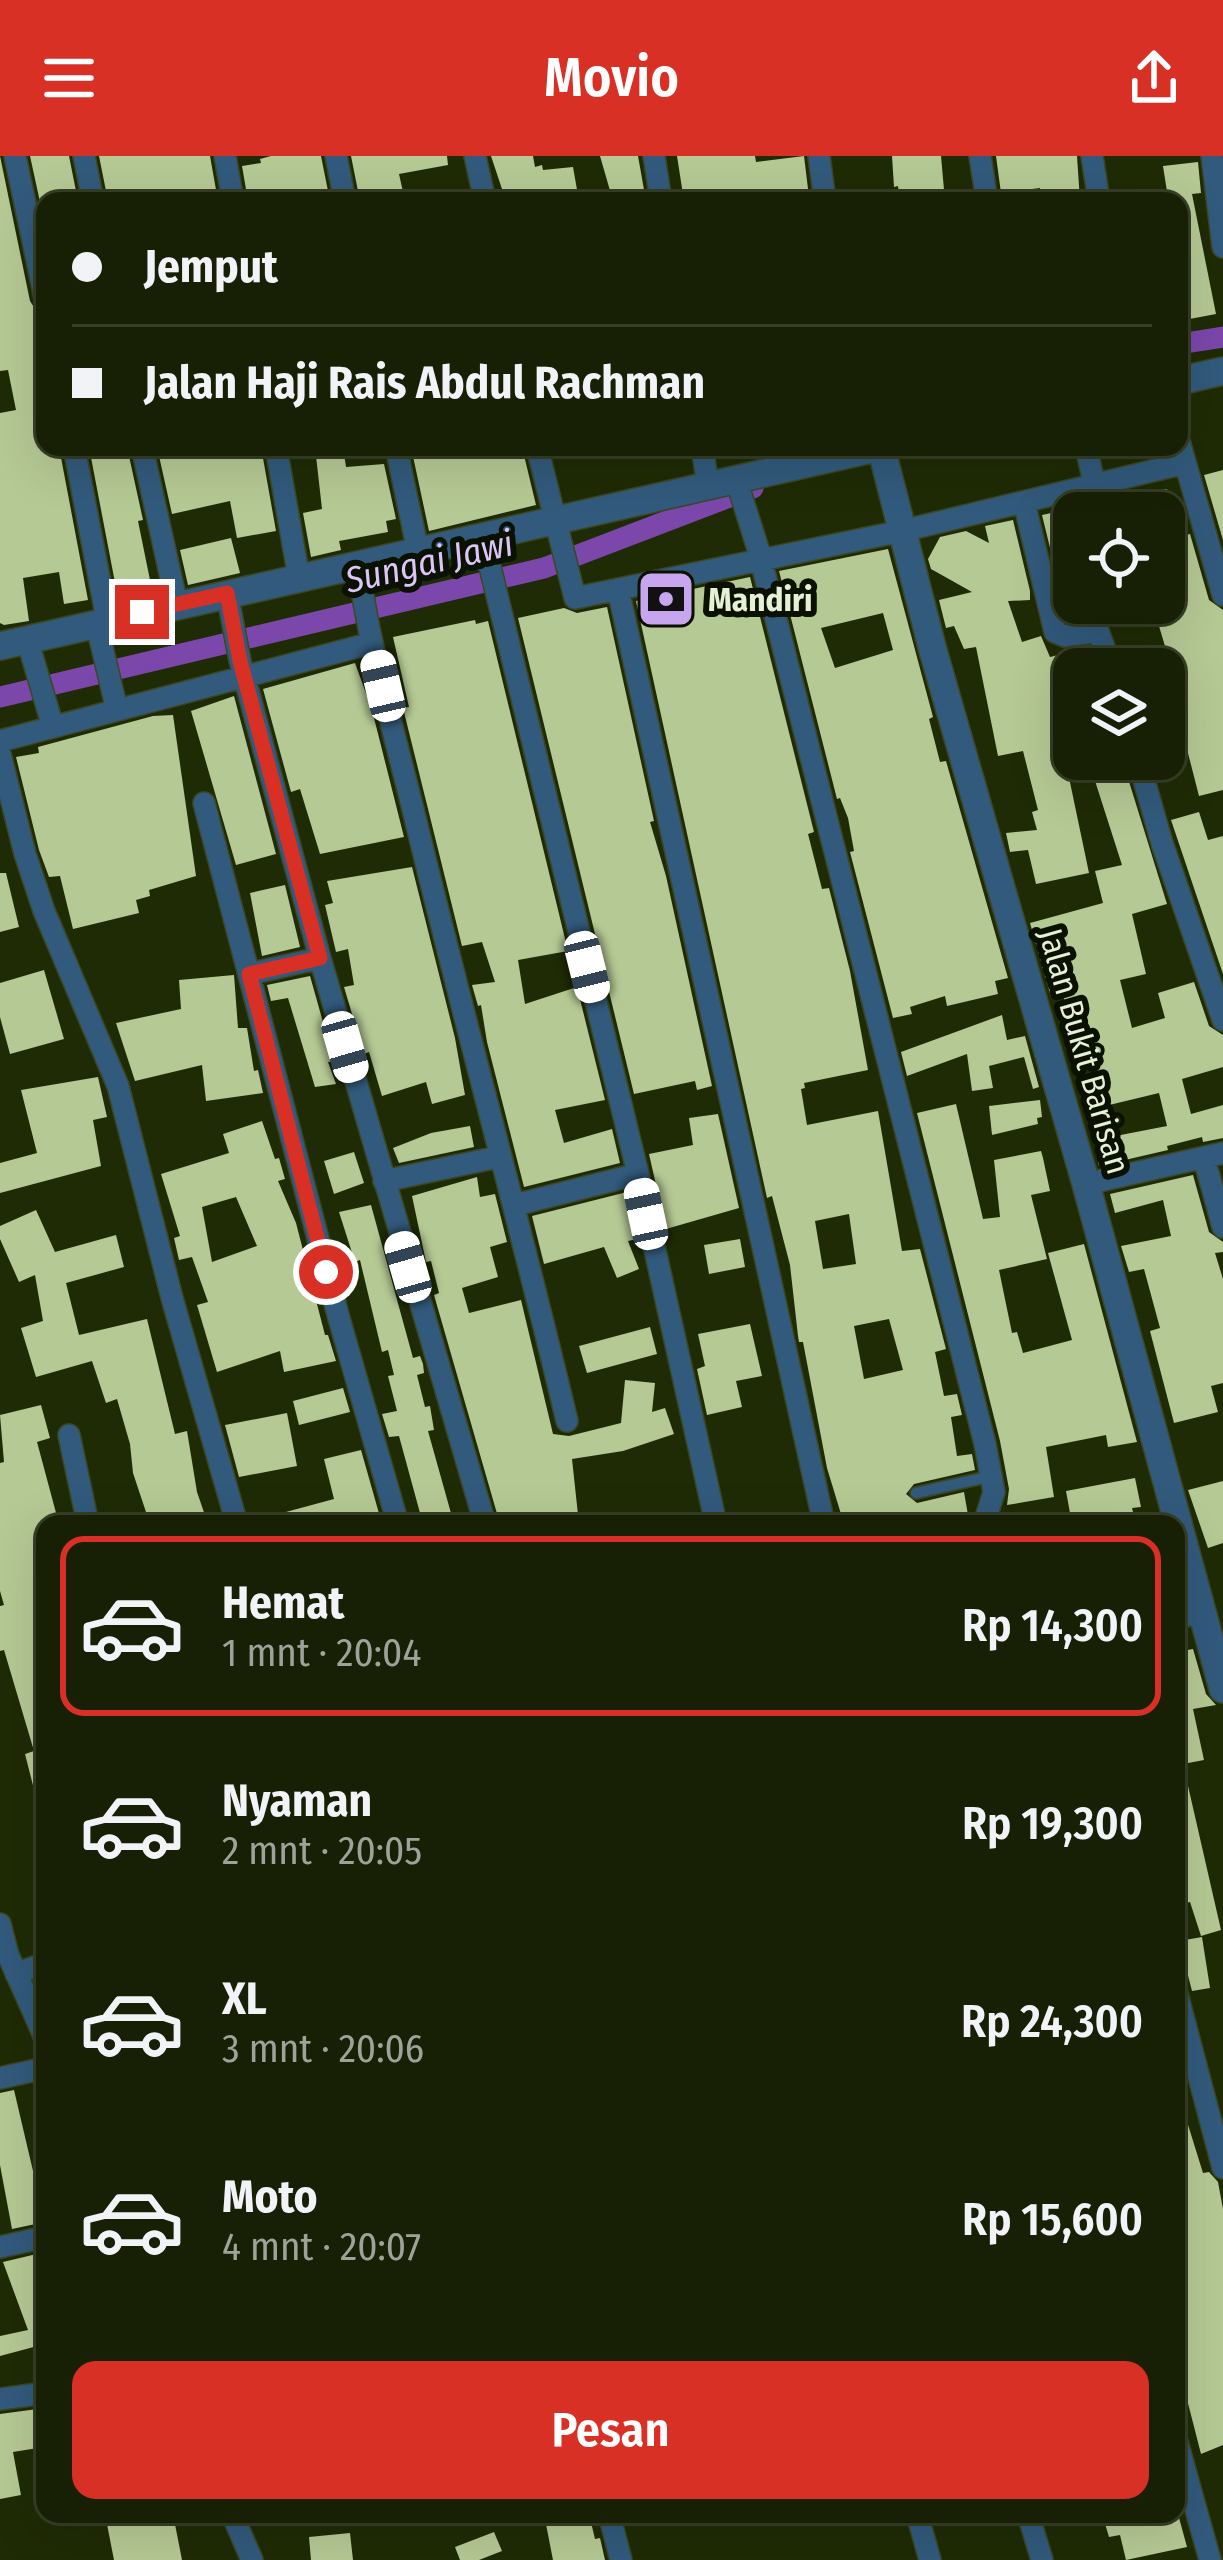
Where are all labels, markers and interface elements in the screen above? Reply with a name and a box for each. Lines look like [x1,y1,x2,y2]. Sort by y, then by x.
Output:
icon: menu [36,45,102,111]
icon: share [1121,45,1187,111]
text: Movio [544,46,679,110]
text: Jemput [144,240,278,294]
text: Jalan Haji Rais Abdul Rachman [144,356,705,410]
map controls [1053,492,1185,780]
button: locate [1053,492,1185,624]
water label: Sungai Jawi [340,521,517,603]
bank icon: Mandiri [635,568,697,630]
place label: Mandiri [708,580,813,620]
route end [115,585,169,639]
car [357,647,409,725]
button: layers [1053,648,1185,780]
street label: Jalan Bukit Barisan [1030,924,1138,1179]
car [561,928,613,1006]
car [318,1007,372,1087]
car [621,1175,671,1253]
car [381,1227,435,1307]
route start [299,1245,353,1299]
icon: car [78,1572,186,1680]
text: Hemat [222,1576,344,1630]
text: Rp 14,300 [962,1599,1143,1653]
text: 1 mnt · 20:04 [222,1630,421,1676]
icon: car [78,1770,186,1878]
text: Nyaman [222,1774,372,1828]
text: Rp 19,300 [962,1797,1143,1851]
text: 2 mnt · 20:05 [222,1828,422,1874]
icon: car [78,1968,186,2076]
text: XL [222,1972,267,2026]
text: Rp 24,300 [961,1995,1143,2049]
text: 3 mnt · 20:06 [222,2026,424,2072]
icon: car [78,2166,186,2274]
text: Moto [222,2170,318,2224]
text: Rp 15,600 [962,2193,1143,2247]
text: 4 mnt · 20:07 [222,2224,421,2270]
button: Pesan [72,2361,1149,2499]

